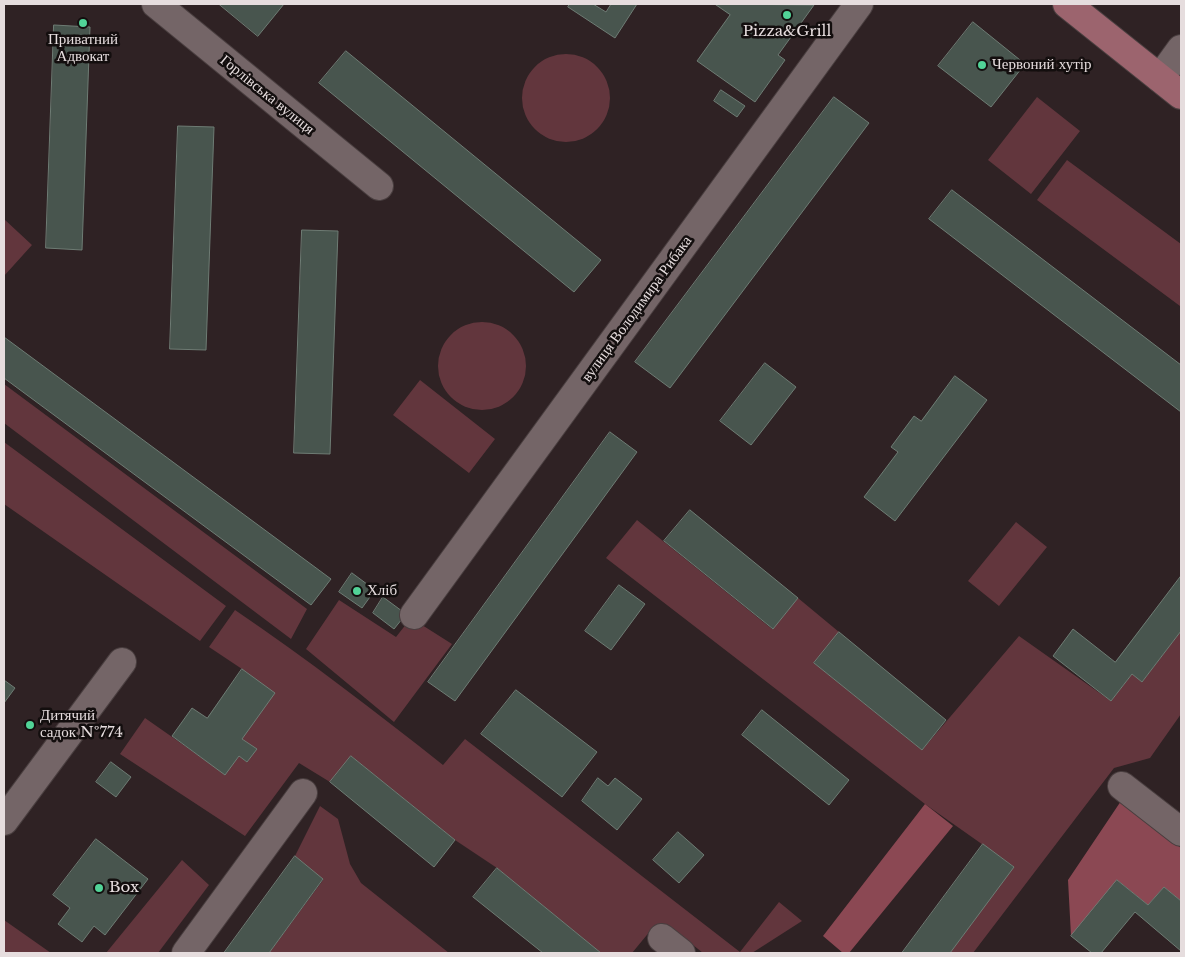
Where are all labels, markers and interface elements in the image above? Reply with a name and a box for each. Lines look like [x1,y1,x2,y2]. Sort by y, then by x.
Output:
marker: Pizza&Grill [781,9,793,21]
marker: Приватний Адвокат [77,17,89,29]
place label: Pizza&Grill [743,23,831,41]
place label: Приватний Адвокат [48,31,118,66]
street label: Горлівська вулиця [216,51,318,139]
place label: Червоний хутір [992,56,1091,74]
marker: Червоний хутір [976,59,988,71]
street label: вулиця Володимира Рибака [578,233,696,385]
place label: Хліб [367,582,397,600]
marker: Хліб [351,585,363,597]
place label: Дитячий садок №774 [40,707,123,742]
marker: Дитячий садок №774 [24,719,36,731]
place label: Box [109,879,139,897]
marker: Box [93,882,105,894]

